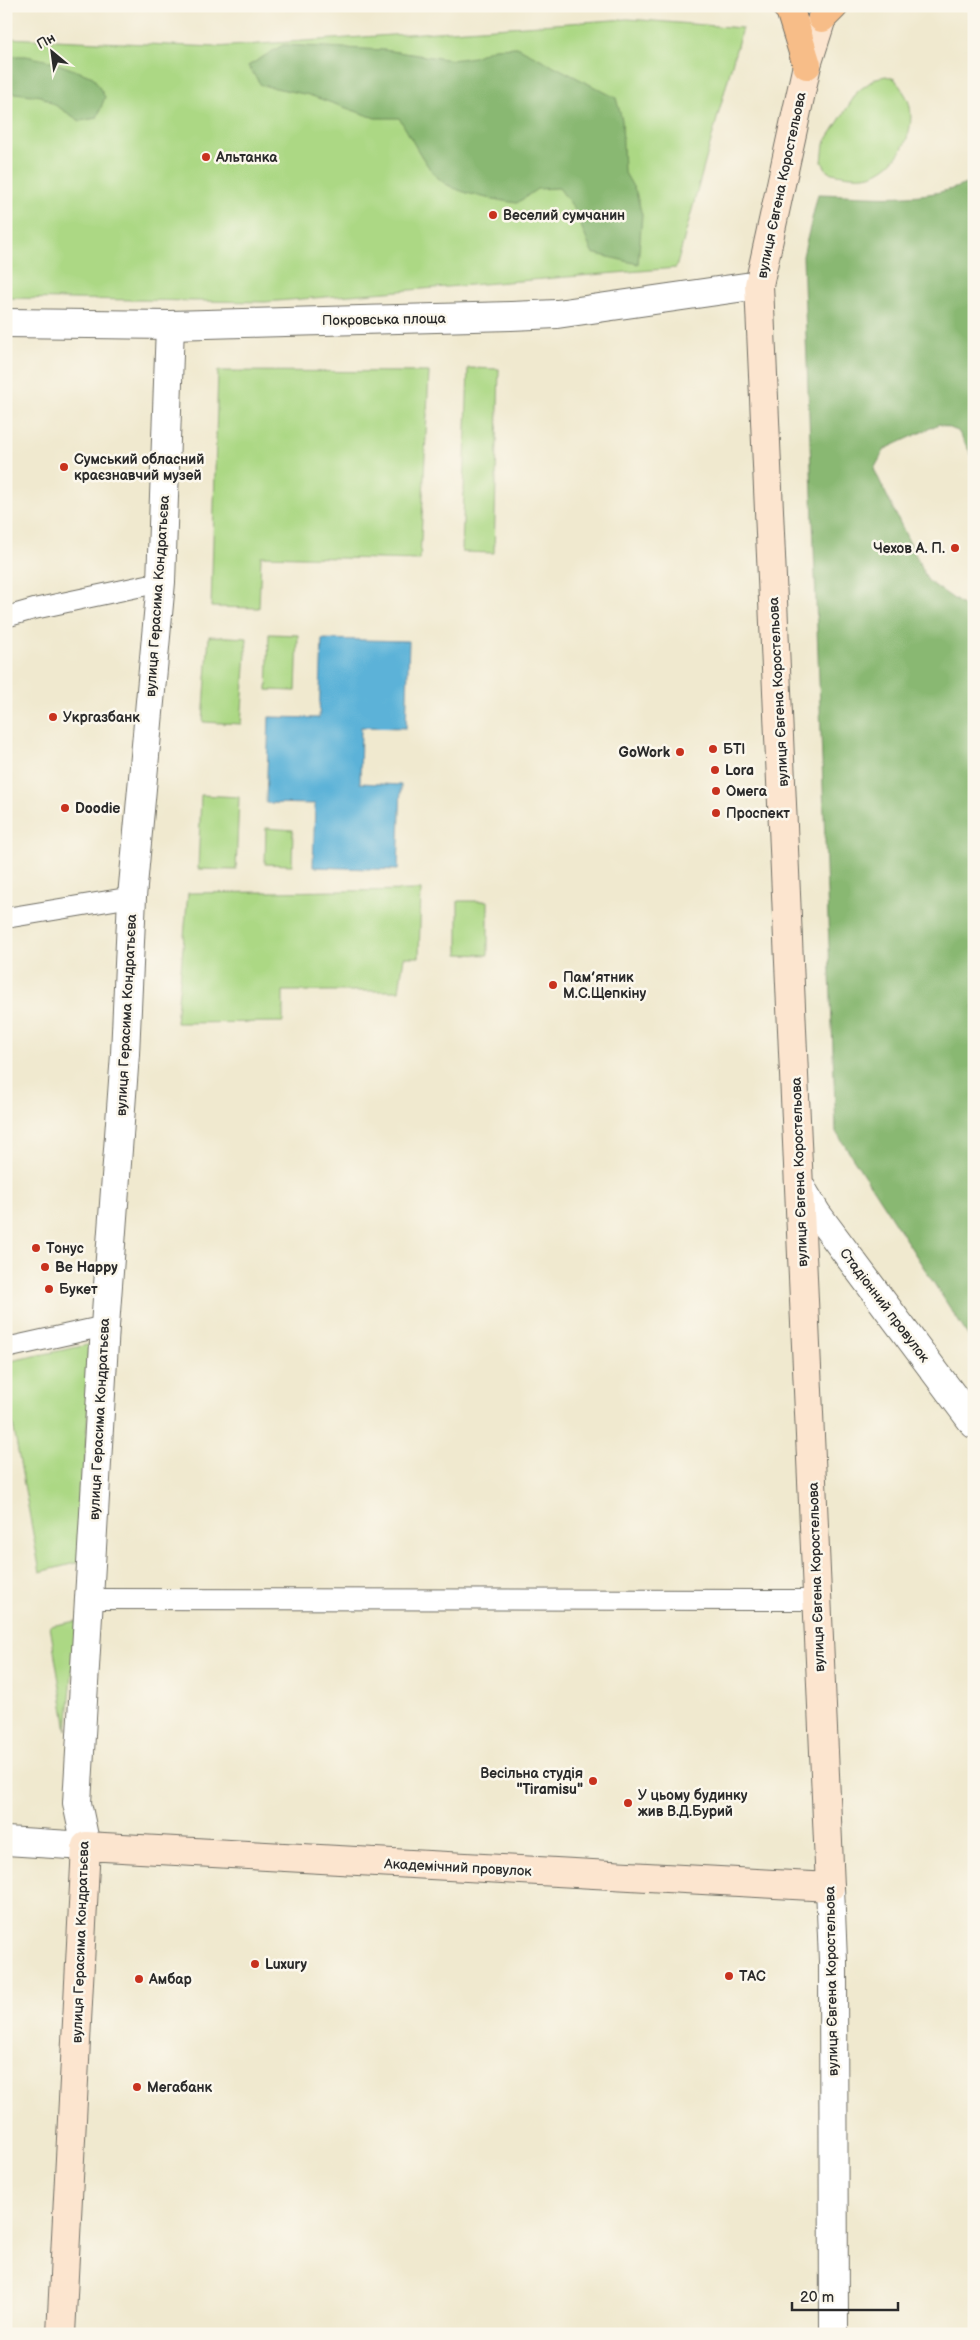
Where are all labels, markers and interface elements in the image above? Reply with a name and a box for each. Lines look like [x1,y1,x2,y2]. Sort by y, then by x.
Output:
north arrow [28,28,78,78]
text: Пн [34,29,58,53]
street label: вулиця Євгена Коростельова [753,90,810,280]
place label: Альтанка [215,149,278,166]
marker: Альтанка [200,151,212,163]
place label: Веселий сумчанин [503,207,625,224]
marker: Веселий сумчанин [487,209,499,221]
street label: Покровська площа [322,310,447,329]
place label: Сумський обласний краєзнавчий музей [74,451,204,484]
marker: Сумський обласний краєзнавчий музей [58,461,70,473]
street label: вулиця Герасима Кондратьєва [142,494,173,698]
place label: Чехов А. П. [873,540,945,557]
marker: Чехов А. П. [949,542,961,554]
street label: вулиця Євгена Коростельова [765,596,792,787]
place label: Укргазбанк [63,709,140,726]
marker: Укргазбанк [47,711,59,723]
place label: БТІ [723,741,745,758]
marker: БТІ [707,743,719,755]
place label: GoWork [619,744,671,761]
marker: GoWork [674,746,686,758]
place label: Lora [725,762,754,779]
marker: Lora [709,764,721,776]
place label: Омега [726,783,768,800]
marker: Омега [710,785,722,797]
place label: Doodie [75,800,120,817]
marker: Doodie [59,802,71,814]
place label: Проспект [726,805,790,822]
marker: Проспект [710,807,722,819]
street label: вулиця Герасима Кондратьєва [113,913,140,1116]
place label: Пам’ятник М.С.Щепкіну [563,969,646,1002]
marker: Пам’ятник М.С.Щепкіну [547,979,559,991]
street label: вулиця Євгена Коростельова [788,1076,811,1267]
place label: Тонус [46,1240,84,1257]
marker: Тонус [30,1242,42,1254]
street label: Стадіонний провулок [836,1245,933,1366]
place label: Be Happy [55,1259,118,1276]
marker: Be Happy [39,1261,51,1273]
place label: Букет [59,1281,98,1298]
marker: Букет [43,1283,55,1295]
street label: вулиця Герасима Кондратьєва [86,1317,113,1520]
street label: вулиця Євгена Коростельова [805,1481,828,1672]
place label: Весільна студія "Tiramisu" [480,1765,583,1798]
marker: Весільна студія "Tiramisu" [587,1775,599,1787]
place label: У цьому будинку жив В.Д.Бурий [638,1787,748,1820]
marker: У цьому будинку жив В.Д.Бурий [622,1797,634,1809]
street label: вулиця Герасима Кондратьєва [68,1840,93,2043]
street label: Академічний провулок [383,1855,533,1880]
street label: вулиця Євгена Коростельова [821,1885,842,2076]
place label: Luxury [265,1956,307,1973]
marker: Luxury [249,1958,261,1970]
place label: ТАС [739,1968,766,1985]
marker: ТАС [723,1970,735,1982]
place label: Амбар [148,1971,192,1988]
marker: Амбар [133,1973,145,1985]
place label: Мегабанк [147,2079,212,2096]
marker: Мегабанк [131,2081,143,2093]
scale bar [792,2280,899,2312]
text: 20 m [800,2288,834,2307]

